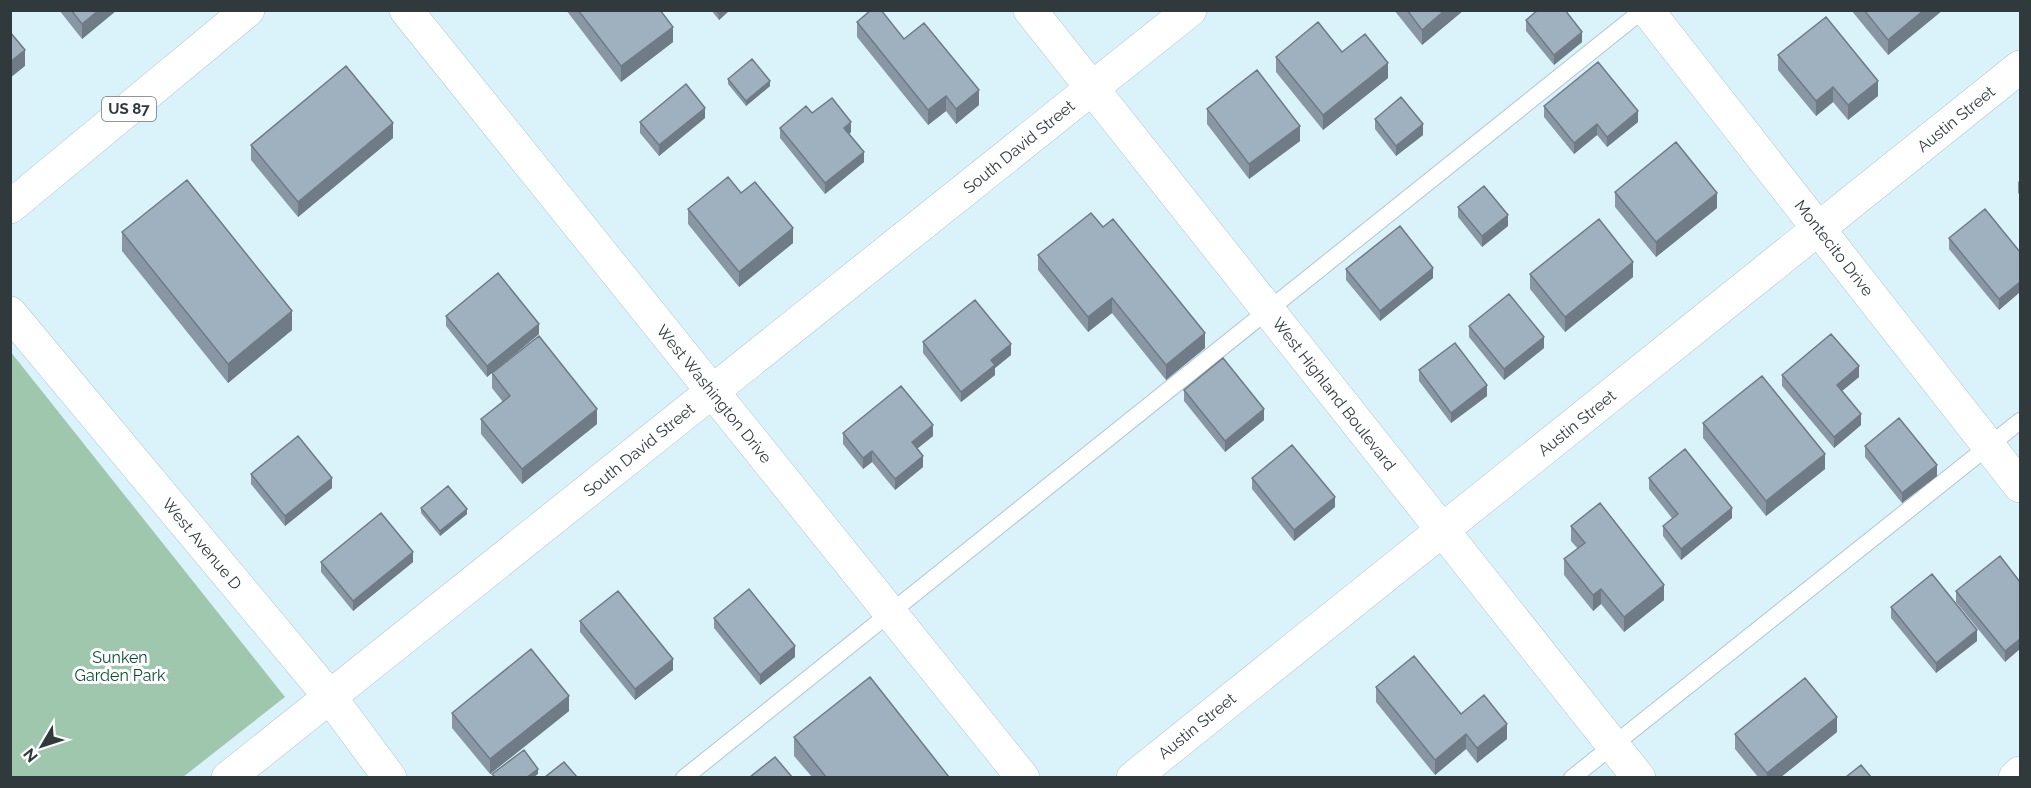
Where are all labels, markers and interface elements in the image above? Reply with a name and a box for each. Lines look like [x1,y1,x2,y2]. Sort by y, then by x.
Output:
street label: Austin Street [1913,81,1999,156]
street label: South David Street [959,96,1079,198]
road number: US 87 [102,97,156,121]
street label: Montecito Drive [1791,196,1877,300]
street label: West Highland Boulevard [1268,314,1400,474]
street label: West Washington Drive [652,321,776,467]
street label: Austin Street [1534,385,1620,460]
street label: South David Street [579,399,699,501]
street label: West Avenue D [158,494,246,594]
park label: Sunken Garden Park [75,648,166,685]
street label: Austin Street [1154,688,1240,763]
north arrow [12,716,72,776]
text: N [20,744,42,766]

